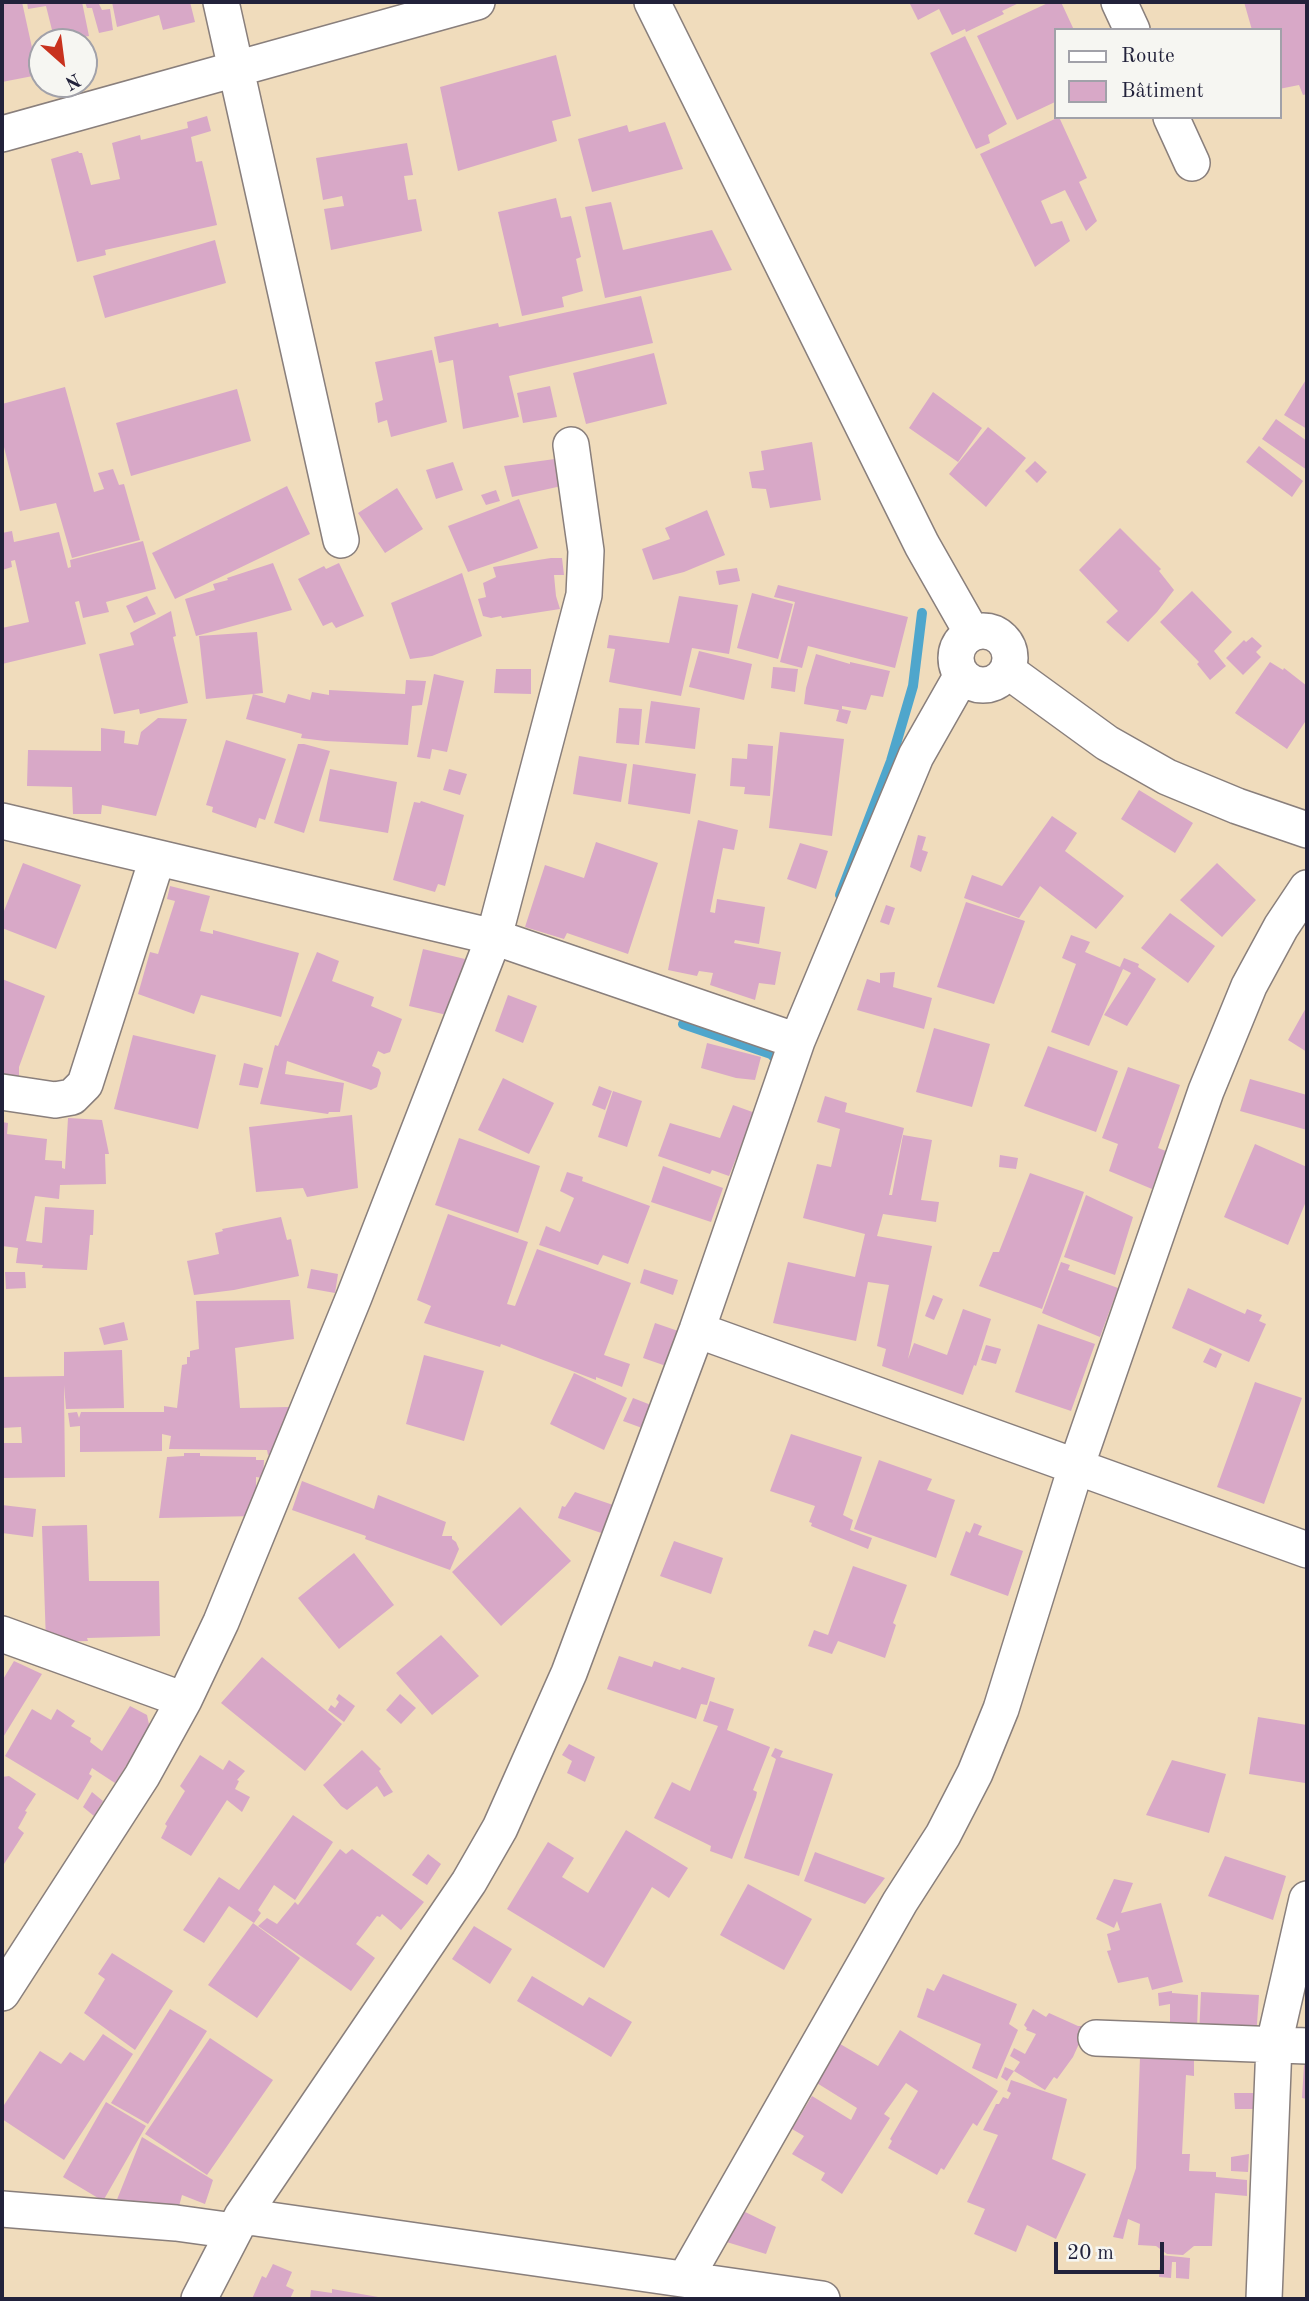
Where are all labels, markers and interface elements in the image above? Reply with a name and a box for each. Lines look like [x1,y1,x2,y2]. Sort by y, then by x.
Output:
north arrow [28,28,98,98]
legend [1054,28,1281,119]
text: Route [1121,46,1175,67]
text: N [61,68,83,92]
text: Bâtiment [1121,81,1204,102]
scale bar [1057,2228,1167,2272]
text: 20 m [1067,2243,1114,2264]

